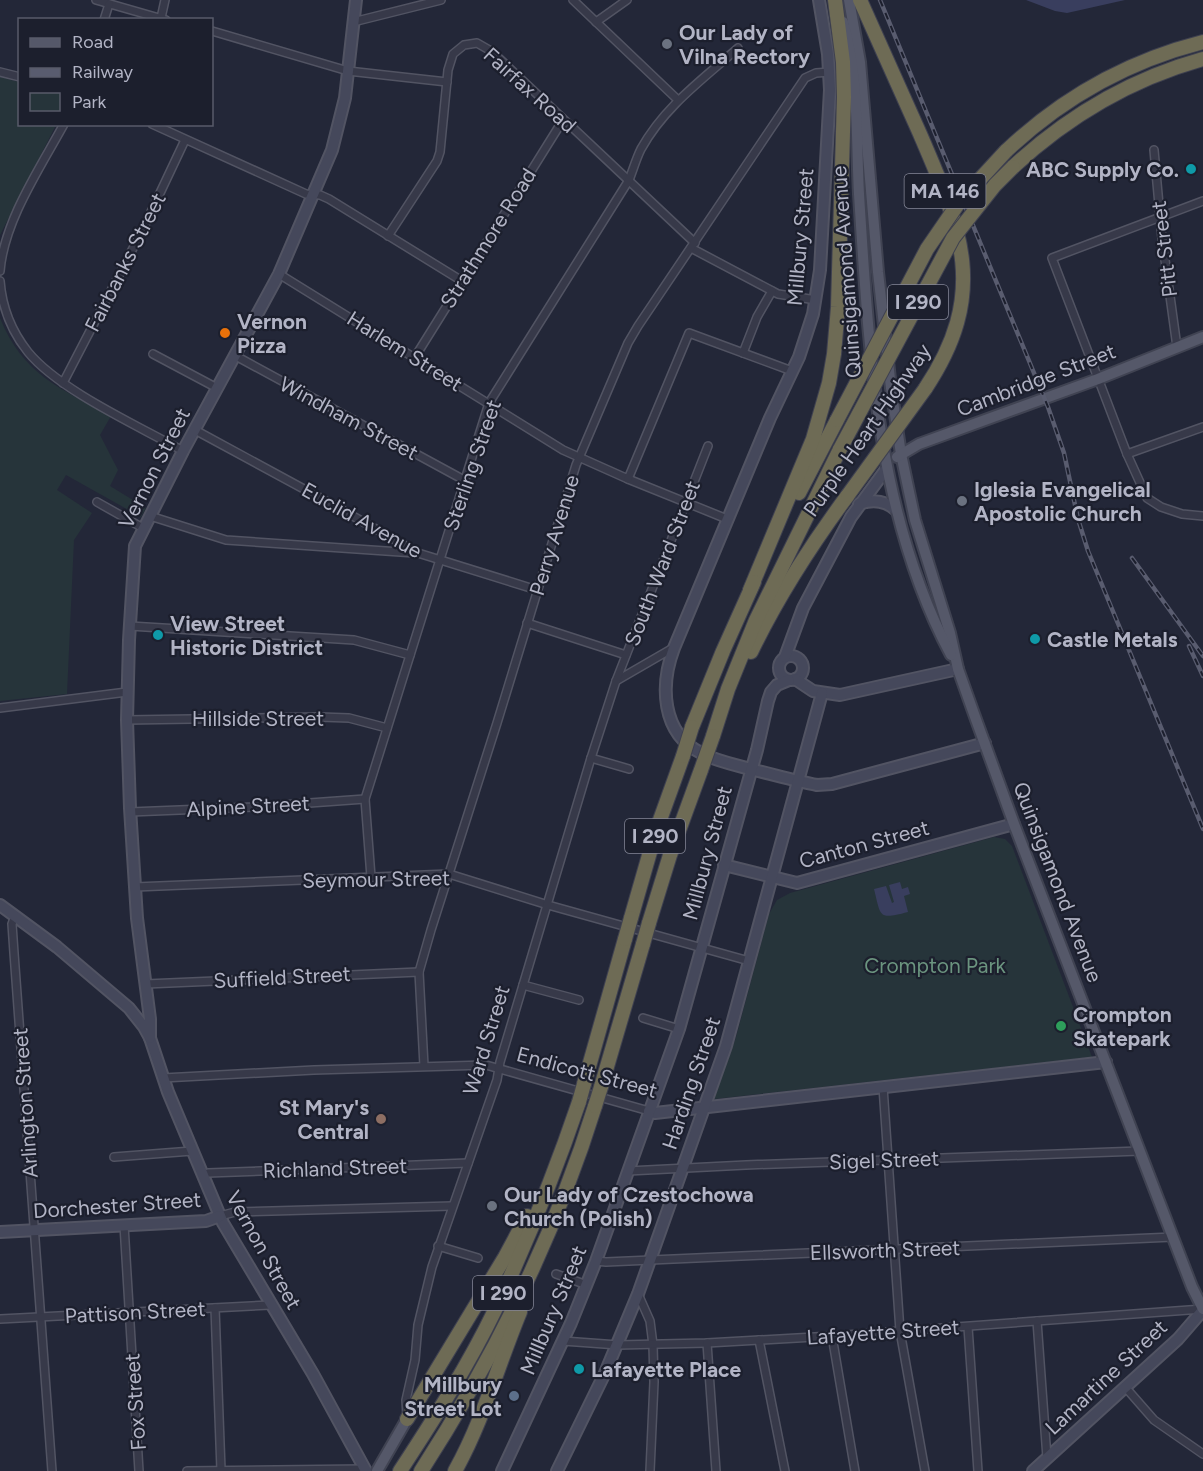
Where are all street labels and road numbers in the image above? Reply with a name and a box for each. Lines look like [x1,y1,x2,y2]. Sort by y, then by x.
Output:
street label: Fairfax Road [479,42,581,138]
street label: Strathmore Road [435,163,541,313]
street label: Quinsigamond Avenue [826,165,866,379]
street label: Millbury Street [782,167,818,307]
road number: MA 146 [904,174,986,208]
street label: Fairbanks Street [79,188,171,336]
street label: Pitt Street [1146,199,1182,299]
road number: I 290 [888,285,948,319]
street label: Harlem Street [343,306,467,396]
street label: Cambridge Street [953,338,1119,422]
street label: Purple Heart Highway [798,339,936,521]
street label: Windham Street [275,371,423,465]
street label: Sterling Street [438,396,506,534]
street label: Vernon Street [113,404,195,532]
street label: Perry Avenue [524,472,584,598]
street label: Euclid Avenue [298,477,426,563]
street label: South Ward Street [619,477,705,649]
street label: Hillside Street [192,706,324,731]
street label: Quinsigamond Avenue [1008,778,1108,986]
street label: Millbury Street [677,783,737,923]
street label: Alpine Street [186,790,310,822]
street label: Canton Street [796,815,932,873]
road number: I 290 [625,819,685,853]
street label: Seymour Street [302,865,450,893]
street label: Suffield Street [213,961,351,993]
street label: Ward Street [457,982,515,1098]
street label: Harding Street [657,1013,725,1153]
street label: Arlington Street [7,1027,43,1179]
street label: Endicott Street [514,1041,660,1103]
street label: Sigel Street [829,1146,940,1174]
street label: Richland Street [262,1153,408,1183]
street label: Vernon Street [221,1186,307,1314]
street label: Dorchester Street [32,1187,202,1223]
street label: Ellsworth Street [809,1235,961,1265]
street label: Millbury Street [515,1242,591,1378]
road number: I 290 [473,1276,533,1310]
street label: Pattison Street [64,1296,206,1328]
street label: Lafayette Street [806,1314,960,1350]
street label: Lamartine Street [1040,1314,1172,1440]
street label: Fox Street [119,1353,151,1451]

